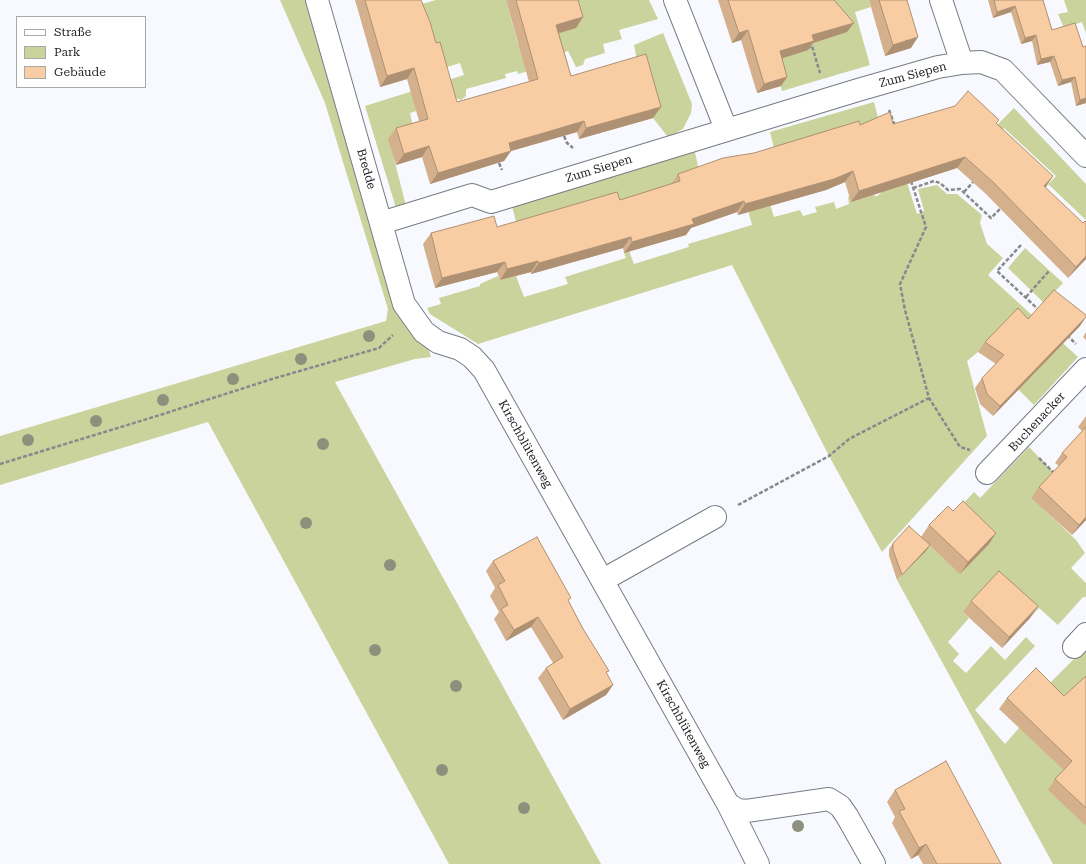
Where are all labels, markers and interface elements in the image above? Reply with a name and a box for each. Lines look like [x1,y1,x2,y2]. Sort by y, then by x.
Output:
legend [16,16,146,88]
text: Straße [54,25,91,39]
text: Park [54,45,80,59]
street label: Zum Siepen [878,59,948,91]
text: Gebäude [54,65,106,79]
street label: Bredde [353,147,379,191]
street label: Zum Siepen [564,152,634,186]
street label: Buchenacker [1006,389,1068,455]
street label: Kirschblütenweg [495,398,555,490]
street label: Kirschblütenweg [653,678,713,770]

